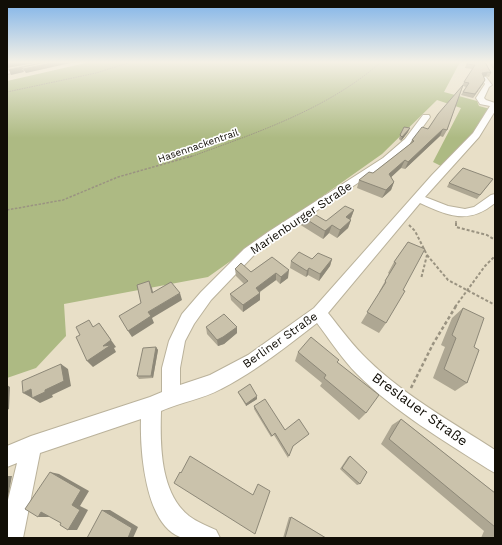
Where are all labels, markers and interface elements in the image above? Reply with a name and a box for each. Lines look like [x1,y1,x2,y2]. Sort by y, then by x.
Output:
street label: Hasennackentrail [156,127,240,164]
street label: Marienburger Straße [248,179,355,257]
street label: Berliner Straße [240,309,320,371]
street label: Breslauer Straße [369,369,471,449]

